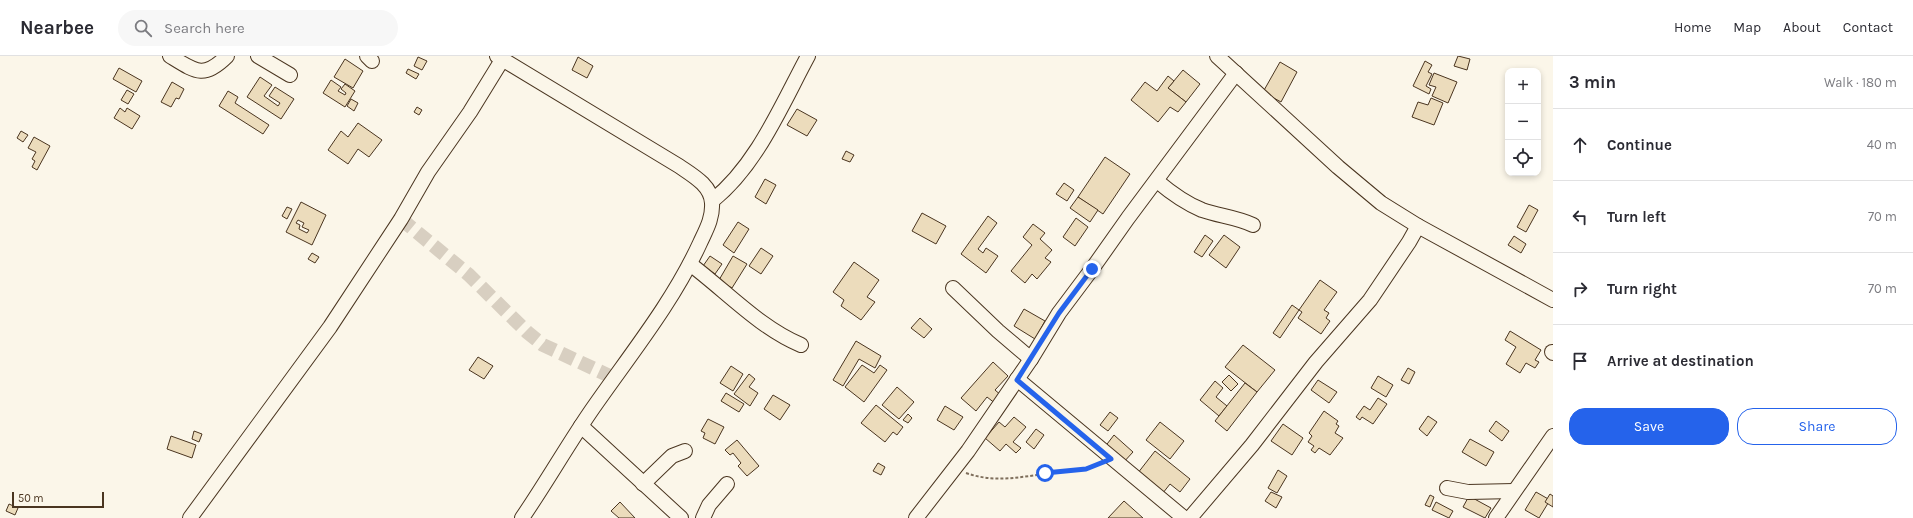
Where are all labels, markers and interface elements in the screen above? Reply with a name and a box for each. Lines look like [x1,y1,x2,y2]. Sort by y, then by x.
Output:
search box [118,10,398,46]
text: Nearbee [20,17,94,39]
icon: search [132,17,154,39]
text: Search here [164,19,245,37]
text: Home [1674,19,1711,36]
text: Map [1733,19,1761,36]
text: About [1783,19,1821,36]
text: Contact [1843,19,1893,36]
map controls [1505,68,1541,176]
button: + [1505,68,1541,104]
text: 3 min [1569,72,1616,92]
text: Walk · 180 m [1824,75,1897,90]
button: − [1505,104,1541,140]
icon: ahead [1569,134,1591,156]
text: Continue [1607,136,1672,154]
text: 40 m [1867,137,1897,152]
button: locate [1505,140,1541,176]
icon: left [1569,206,1591,228]
text: Turn left [1607,208,1666,226]
text: 70 m [1868,209,1897,224]
route end [1083,260,1101,278]
icon: right [1569,278,1591,300]
text: Turn right [1607,280,1677,298]
text: 70 m [1868,281,1897,296]
icon: arrive [1569,350,1591,372]
text: Arrive at destination [1607,352,1754,370]
button: Save [1569,408,1729,445]
button: Share [1737,408,1897,445]
route start [1036,464,1054,482]
scale bar [12,490,104,509]
text: 50 m [18,492,44,505]

